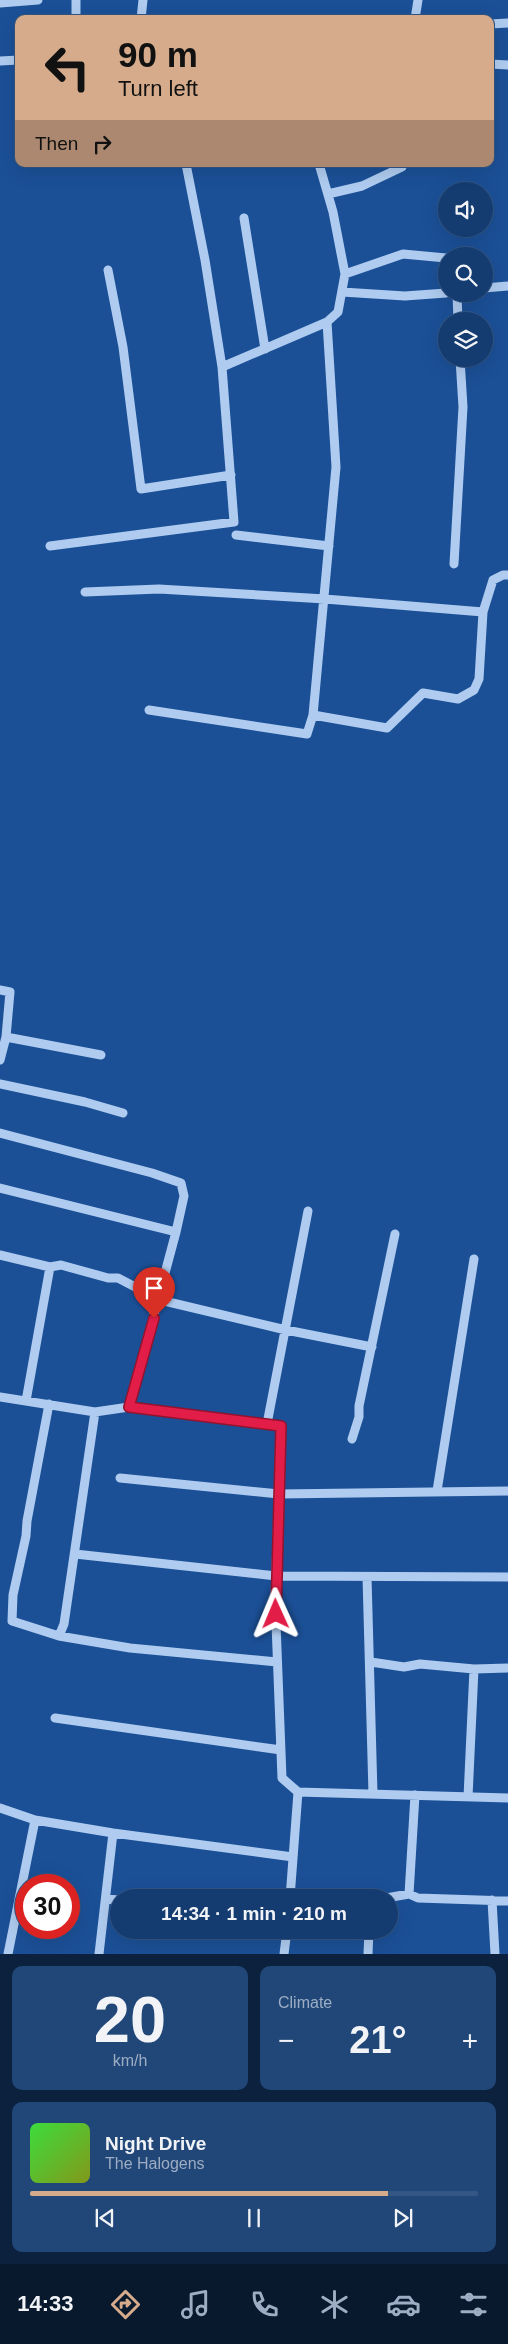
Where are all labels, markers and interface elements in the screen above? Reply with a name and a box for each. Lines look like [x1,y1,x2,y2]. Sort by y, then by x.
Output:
icon: left [35,35,100,100]
text: 90 m [118,35,198,74]
text: Turn left [118,76,198,101]
icon: right [88,130,116,158]
text: Then [35,133,78,154]
map controls [438,182,493,367]
button: sound [438,182,493,237]
button: search [438,247,493,302]
button: layers [438,312,493,367]
pin [133,1267,175,1318]
icon: arrive [140,1274,168,1302]
position arrow [249,1587,301,1639]
speed limit sign: 30 [15,1874,80,1939]
text: 14:34 · 1 min · 210 m [161,1903,347,1924]
text: 20 [94,1983,166,2056]
text: Climate [278,1994,332,2011]
text: 21° [349,2019,407,2061]
text: − [278,2025,294,2056]
text: + [462,2025,478,2056]
text: km/h [113,2052,147,2069]
text: Night Drive [105,2133,206,2154]
text: The Halogens [105,2155,205,2172]
icon: previous [91,2204,119,2232]
icon: pause [240,2204,268,2232]
icon: next [389,2204,417,2232]
icon: directions [108,2287,143,2322]
icon: music [178,2287,213,2322]
icon: phone [247,2287,282,2322]
icon: climate [317,2287,352,2322]
icon: car [386,2287,421,2322]
icon: filters [456,2287,491,2322]
text: 14:33 [17,2291,74,2316]

